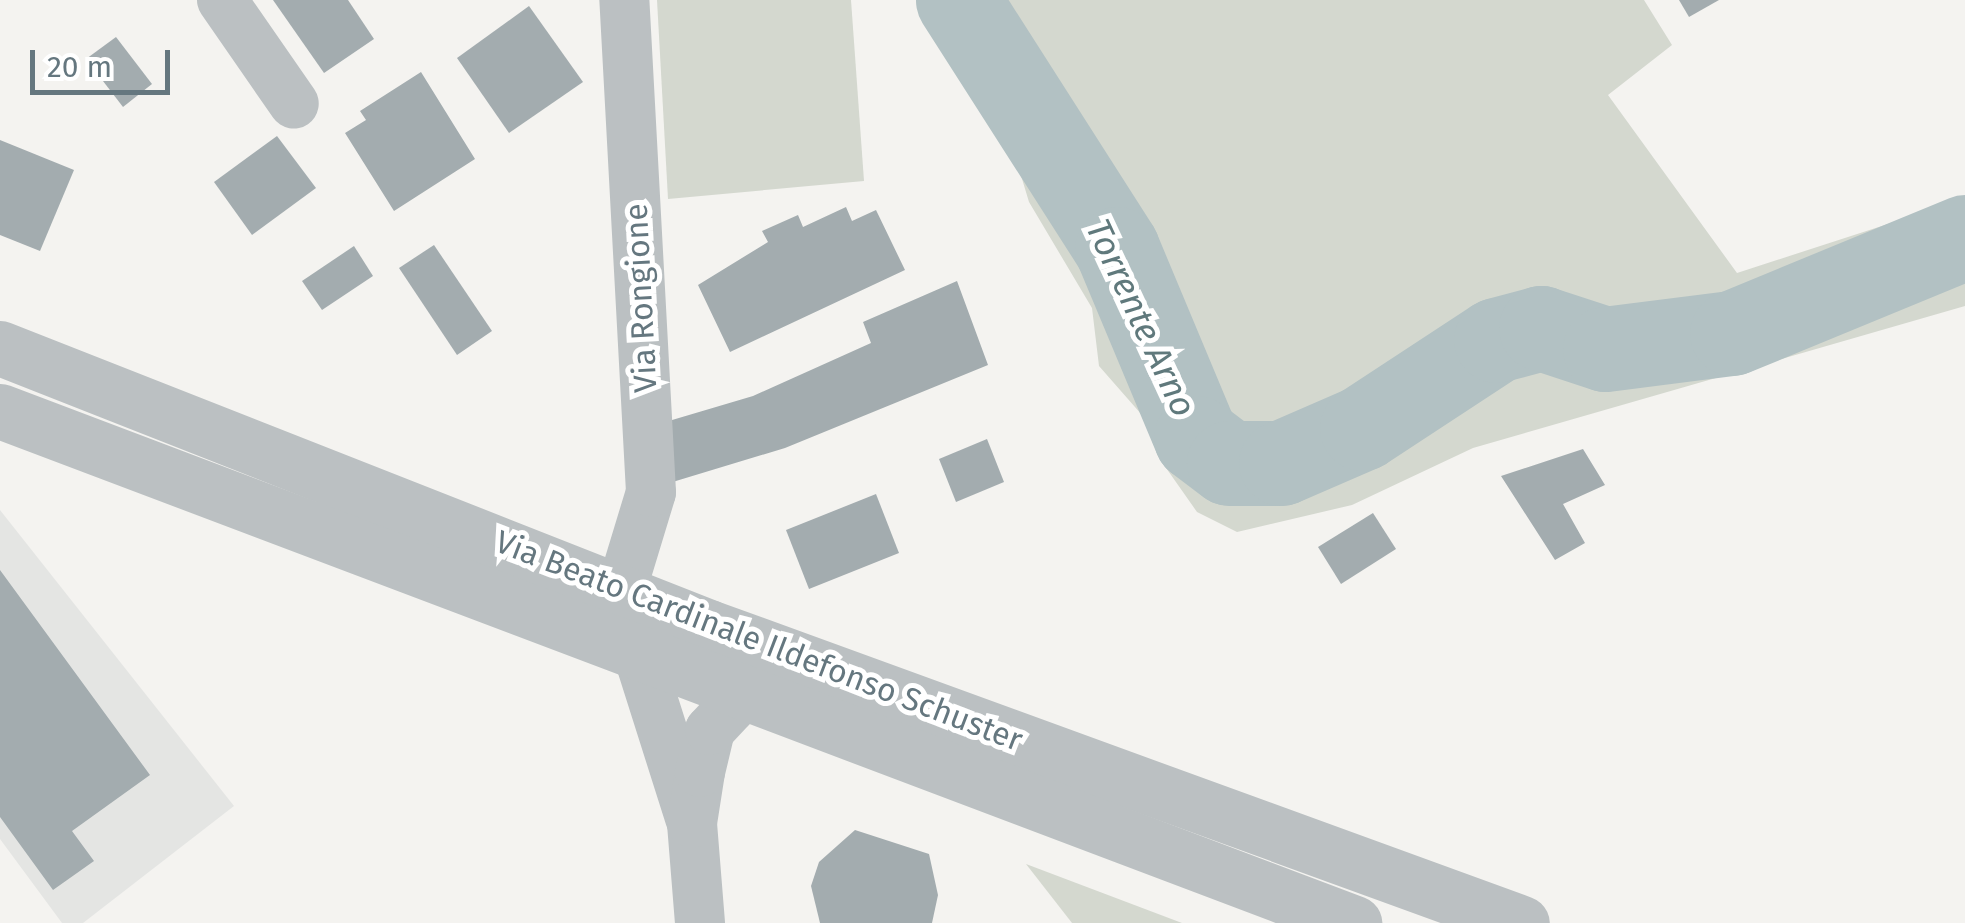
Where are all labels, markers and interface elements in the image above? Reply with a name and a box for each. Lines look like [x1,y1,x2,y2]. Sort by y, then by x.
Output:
scale bar [35,30,175,92]
text: 20 m [47,49,112,85]
street label: Via Rongione [617,202,665,394]
water label: Torrente Arno [1077,213,1205,423]
street label: Via Beato Cardinale Ildefonso Schuster [490,522,1028,760]

